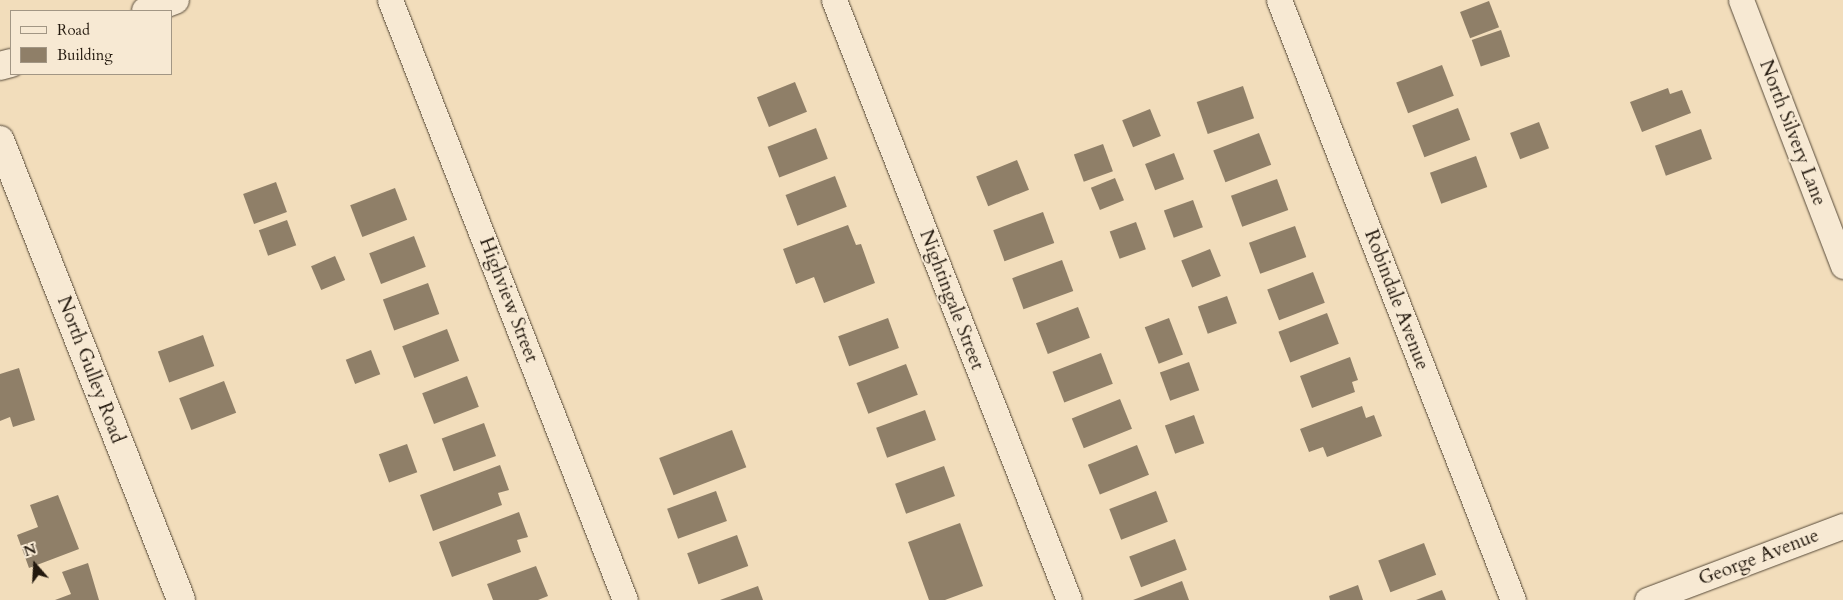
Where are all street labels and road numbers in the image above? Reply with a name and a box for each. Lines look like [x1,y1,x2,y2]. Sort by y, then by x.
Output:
street label: North Silvery Lane [1754,57,1830,209]
street label: Nightingale Street [914,227,988,373]
street label: Robindale Avenue [1359,227,1433,373]
street label: Highview Street [474,234,542,366]
street label: North Gulley Road [51,293,129,447]
street label: George Avenue [1696,525,1822,591]

